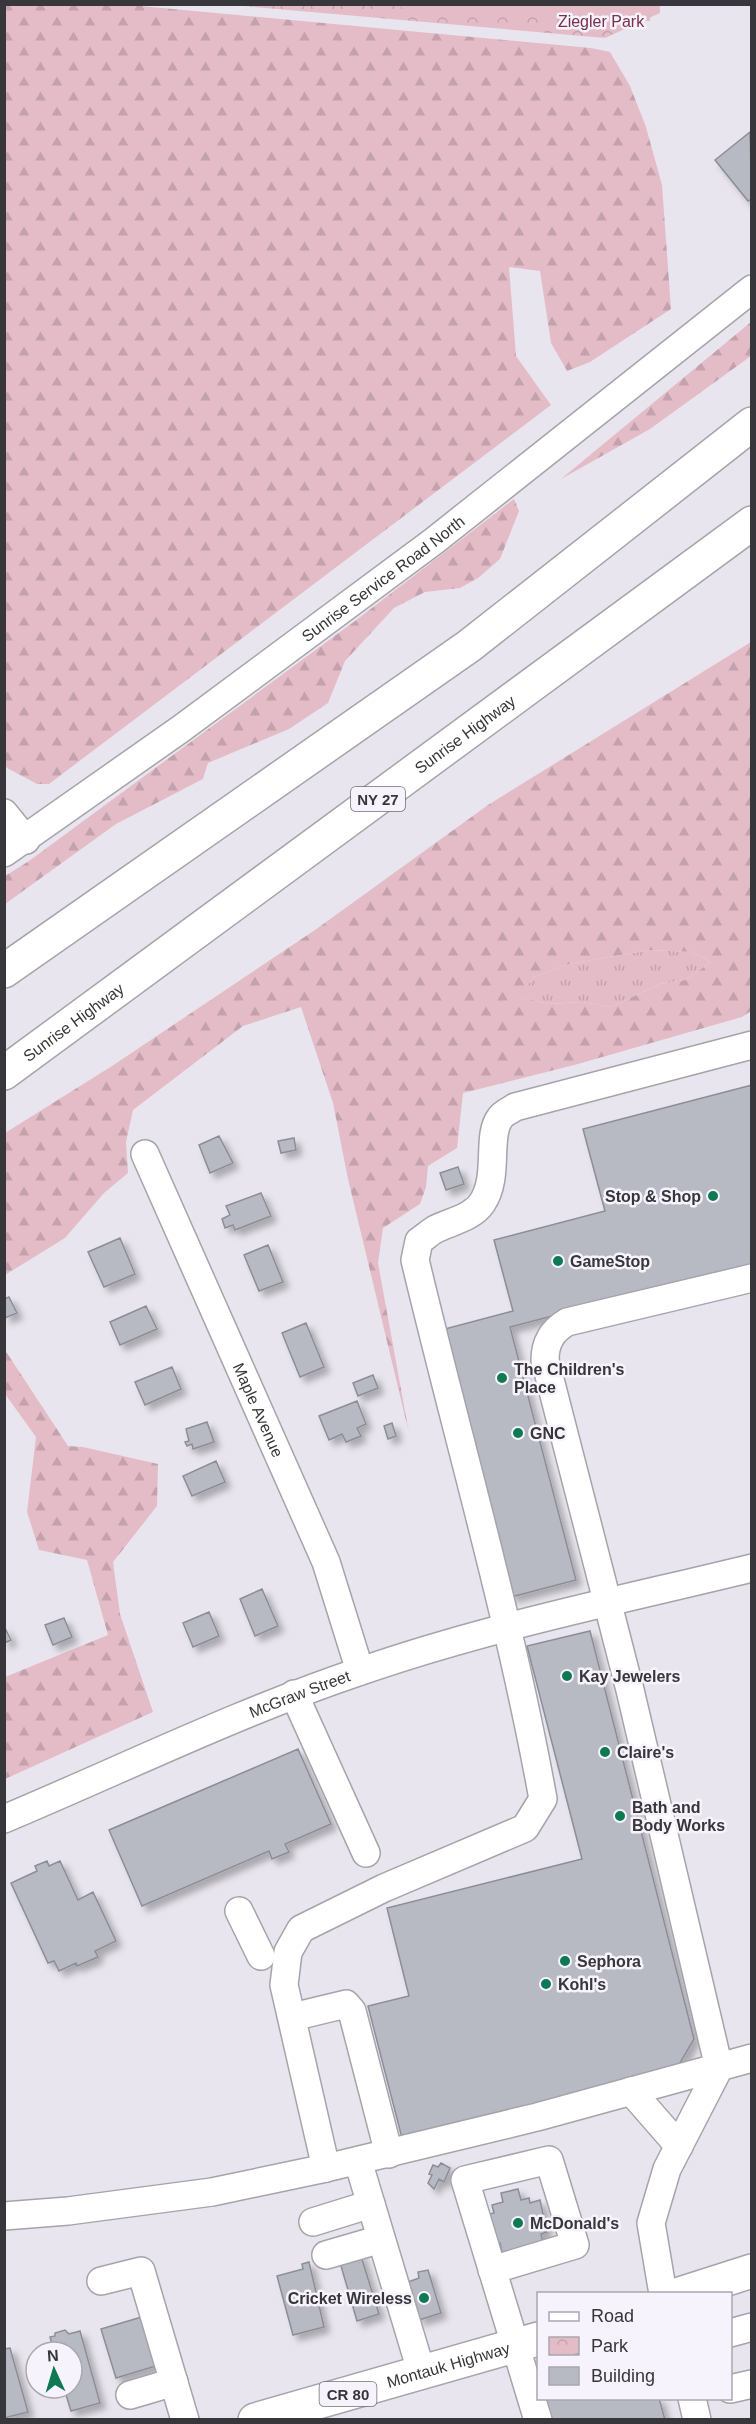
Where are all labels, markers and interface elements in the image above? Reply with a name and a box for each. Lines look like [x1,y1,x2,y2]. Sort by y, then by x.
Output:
park label: Ziegler Park [558,13,645,30]
street label: Sunrise Service Road North [298,512,467,645]
street label: Sunrise Highway [411,692,518,777]
road number: NY 27 [351,787,405,811]
street label: Sunrise Highway [20,980,127,1064]
place label: Stop & Shop [605,1188,701,1205]
marker: Stop & Shop [706,1189,720,1203]
place label: GameStop [570,1253,650,1270]
marker: GameStop [551,1254,565,1268]
street label: Maple Avenue [230,1360,287,1460]
place label: The Children's Place [514,1361,625,1396]
marker: The Children's Place [495,1371,509,1385]
place label: GNC [530,1425,566,1442]
marker: GNC [511,1426,525,1440]
street label: McGraw Street [246,1667,353,1721]
place label: Kay Jewelers [579,1668,681,1685]
marker: Kay Jewelers [560,1669,574,1683]
place label: Claire's [617,1744,674,1761]
marker: Claire's [598,1745,612,1759]
place label: Bath and Body Works [632,1799,725,1834]
marker: Bath and Body Works [613,1809,627,1823]
place label: Sephora [577,1953,641,1970]
marker: Sephora [558,1954,572,1968]
place label: Kohl's [558,1976,606,1993]
marker: Kohl's [539,1977,553,1991]
place label: McDonald's [530,2215,619,2232]
marker: McDonald's [511,2216,525,2230]
place label: Cricket Wireless [288,2290,412,2307]
marker: Cricket Wireless [417,2291,431,2305]
legend [537,2292,732,2400]
text: Road [591,2306,634,2326]
text: Park [591,2336,629,2356]
street label: Montauk Highway [385,2339,512,2390]
north arrow [24,2340,84,2400]
text: N [47,2347,59,2364]
text: Building [591,2366,655,2386]
road number: CR 80 [320,2382,376,2406]

